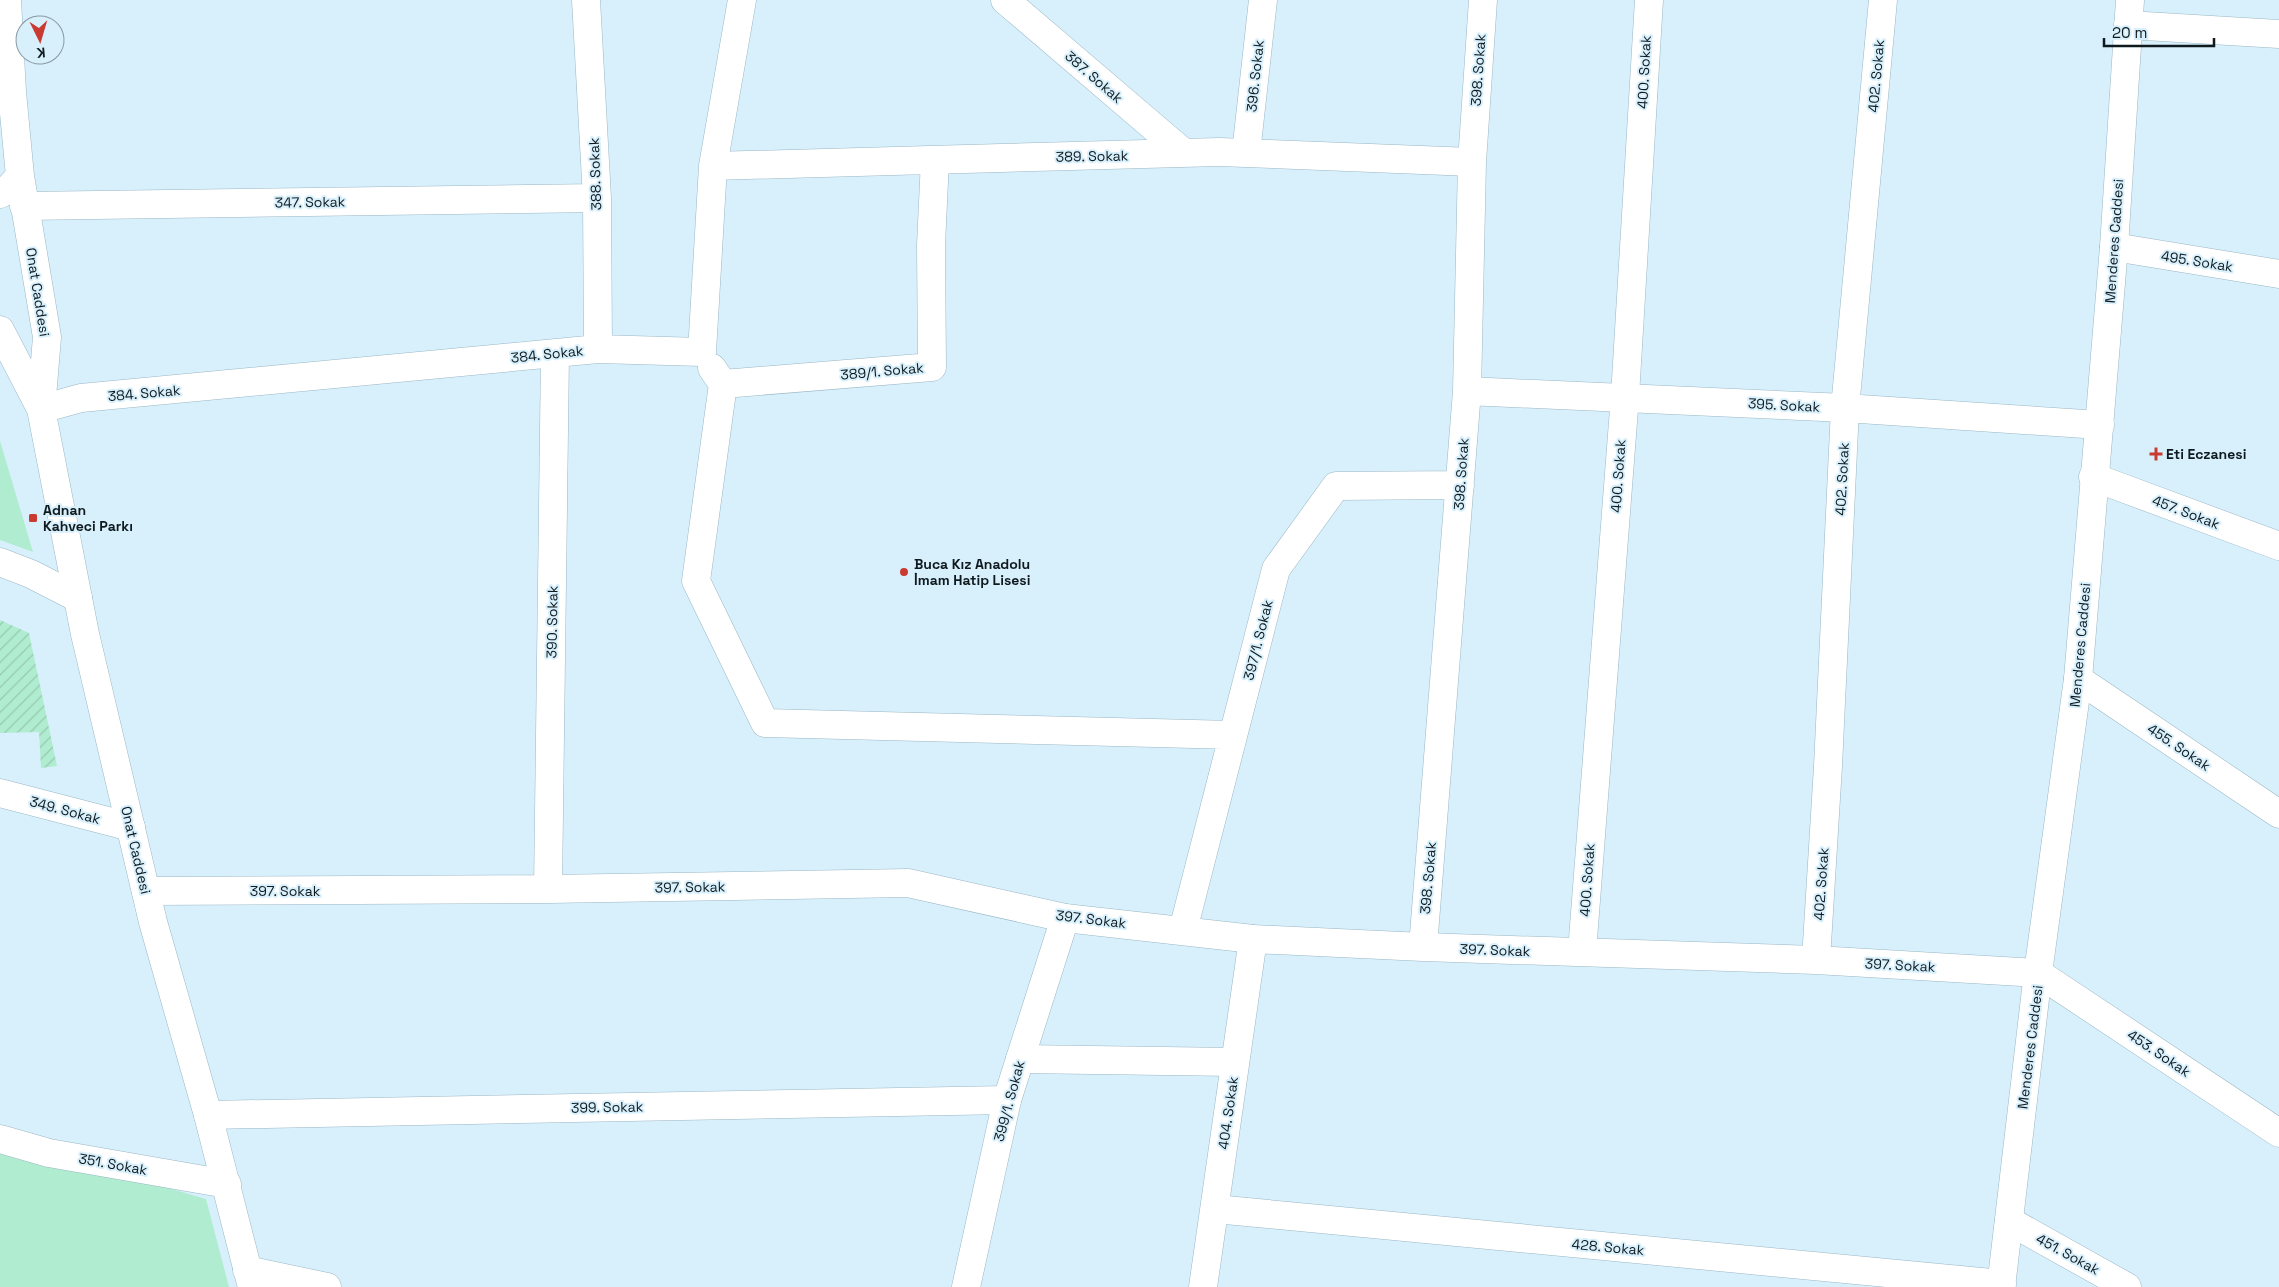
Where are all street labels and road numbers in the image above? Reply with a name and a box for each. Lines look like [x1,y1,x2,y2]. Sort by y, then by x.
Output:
street label: 398. Sokak [1466,33,1490,107]
street label: 400. Sokak [1633,34,1655,109]
street label: 402. Sokak [1864,38,1888,113]
street label: 396. Sokak [1242,39,1268,113]
street label: 387. Sokak [1061,47,1127,107]
street label: 388. Sokak [585,137,605,211]
street label: 389. Sokak [1056,146,1129,166]
street label: Menderes Caddesi [2101,178,2127,304]
street label: 347. Sokak [275,192,346,212]
street label: Onat Caddesi [22,246,54,338]
street label: 495. Sokak [2160,246,2235,276]
street label: 384. Sokak [510,341,585,367]
street label: 389/1. Sokak [840,358,925,384]
street label: 384. Sokak [107,381,181,405]
street label: 395. Sokak [1747,394,1821,416]
street label: 398. Sokak [1449,437,1473,511]
street label: 400. Sokak [1606,438,1630,513]
street label: 402. Sokak [1831,442,1853,516]
street label: 457. Sokak [2150,491,2223,533]
street label: Menderes Caddesi [2066,582,2094,708]
street label: 390. Sokak [542,585,562,658]
street label: 397/1. Sokak [1239,597,1277,682]
street label: 455. Sokak [2144,719,2214,775]
street label: 349. Sokak [28,792,103,828]
street label: Onat Caddesi [117,804,155,896]
street label: 398. Sokak [1416,841,1440,915]
street label: 400. Sokak [1575,842,1599,917]
street label: 402. Sokak [1809,846,1833,921]
street label: 397. Sokak [655,877,726,897]
street label: 397. Sokak [250,882,321,900]
street label: 397. Sokak [1055,906,1128,932]
street label: 397. Sokak [1459,940,1531,960]
street label: 397. Sokak [1864,954,1936,976]
street label: Menderes Caddesi [2013,984,2047,1110]
street label: 453. Sokak [2124,1025,2194,1081]
street label: 399/1. Sokak [990,1058,1029,1144]
street label: 404. Sokak [1214,1075,1242,1151]
street label: 399. Sokak [571,1097,644,1117]
street label: 351. Sokak [77,1149,149,1179]
street label: 451. Sokak [2033,1229,2103,1279]
street label: 428. Sokak [1571,1235,1645,1259]

